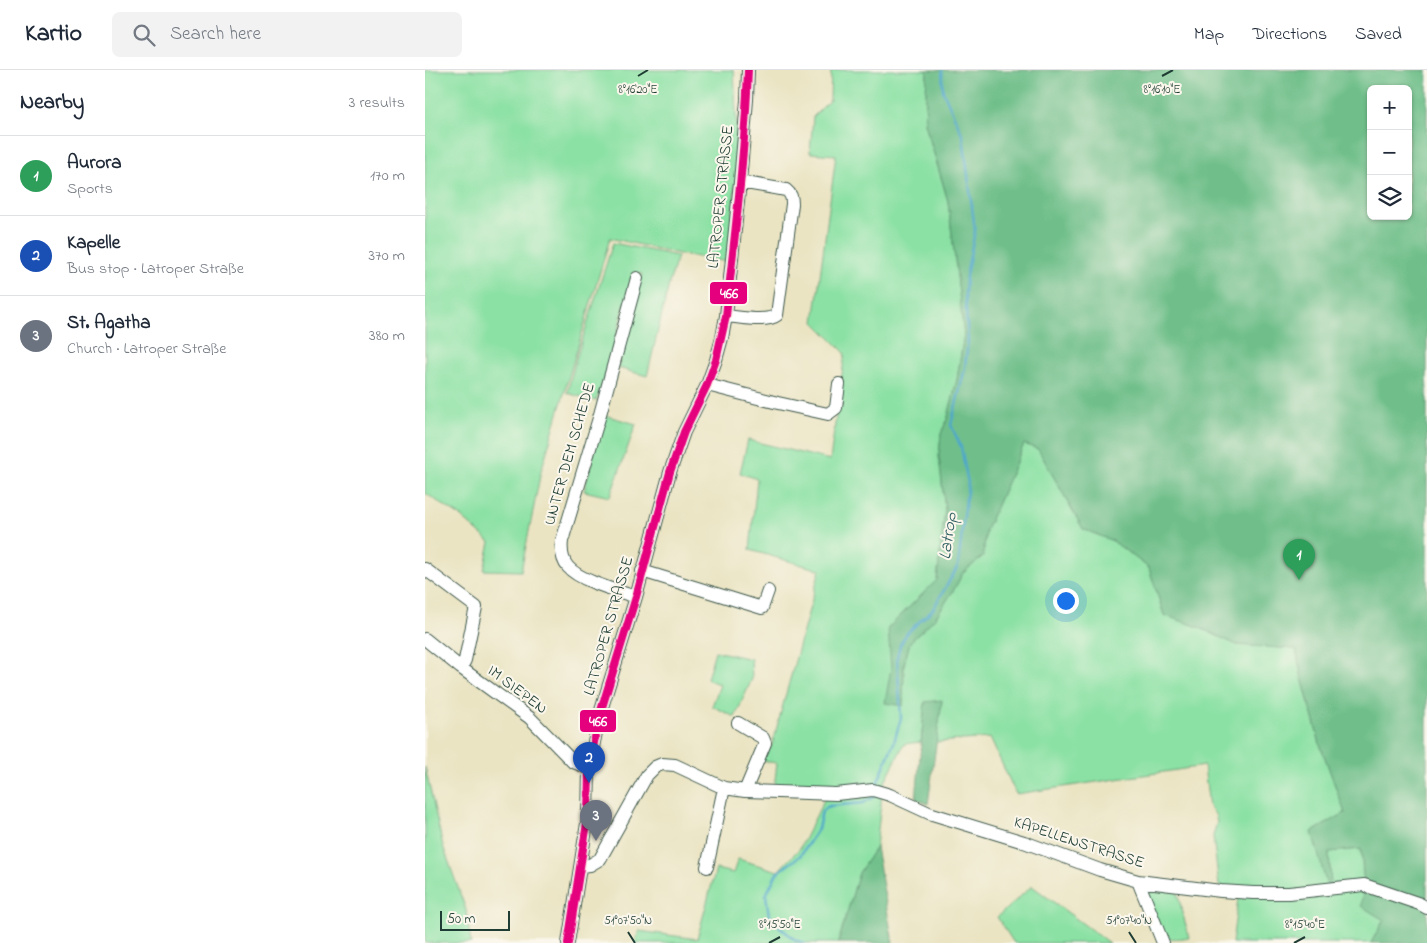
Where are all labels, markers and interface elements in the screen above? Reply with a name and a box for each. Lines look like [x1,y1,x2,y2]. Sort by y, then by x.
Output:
search box [112,12,462,57]
text: Kartio [25,17,82,52]
icon: search [130,21,158,49]
text: Search here [170,21,261,48]
text: Map [1194,22,1224,48]
text: Directions [1252,22,1327,48]
text: Saved [1355,22,1402,48]
text: 8°16'20"E [618,81,658,99]
text: 8°16'10"E [1143,81,1181,99]
map controls [1367,85,1412,220]
button: + [1367,85,1412,130]
text: Nearby [20,88,84,118]
text: 3 results [349,91,405,115]
street label: LATROPER STRASSE [702,124,740,270]
button: − [1367,130,1412,175]
text: Aurora [67,150,121,177]
text: 1 [33,164,39,188]
text: 170 m [370,164,405,188]
button: layers [1367,175,1412,220]
text: Sports [67,177,113,201]
text: Kapelle [67,230,120,257]
text: 2 [32,244,40,268]
text: 370 m [368,244,405,268]
text: Bus stop · Latroper Straße [67,257,244,281]
line badge: 466 [709,281,748,305]
text: 466 [719,284,739,305]
text: St. Agatha [67,310,150,337]
text: 3 [33,324,39,348]
text: 380 m [369,324,405,348]
text: Church · Latroper Straße [67,337,226,361]
street label: UNTER DEM SCHEDE [538,380,602,528]
water label: Latrop [933,510,965,561]
pin: 1 [1283,539,1315,580]
street label: LATROPER STRASSE [578,554,640,698]
your location [1053,588,1079,614]
street label: IM SIEPEN [482,659,552,721]
line badge: 466 [579,709,617,733]
text: 466 [588,712,608,733]
pin: 2 [573,742,605,783]
pin: 3 [580,800,612,841]
street label: KAPELLENSTRASSE [1010,811,1148,875]
scale bar [440,908,510,931]
text: 50 m [447,909,475,930]
text: 51°07'50"N [604,912,652,930]
text: 51°07'40"N [1106,912,1152,930]
text: 8°15'50"E [759,916,801,934]
text: 8°15'40"E [1285,916,1325,934]

